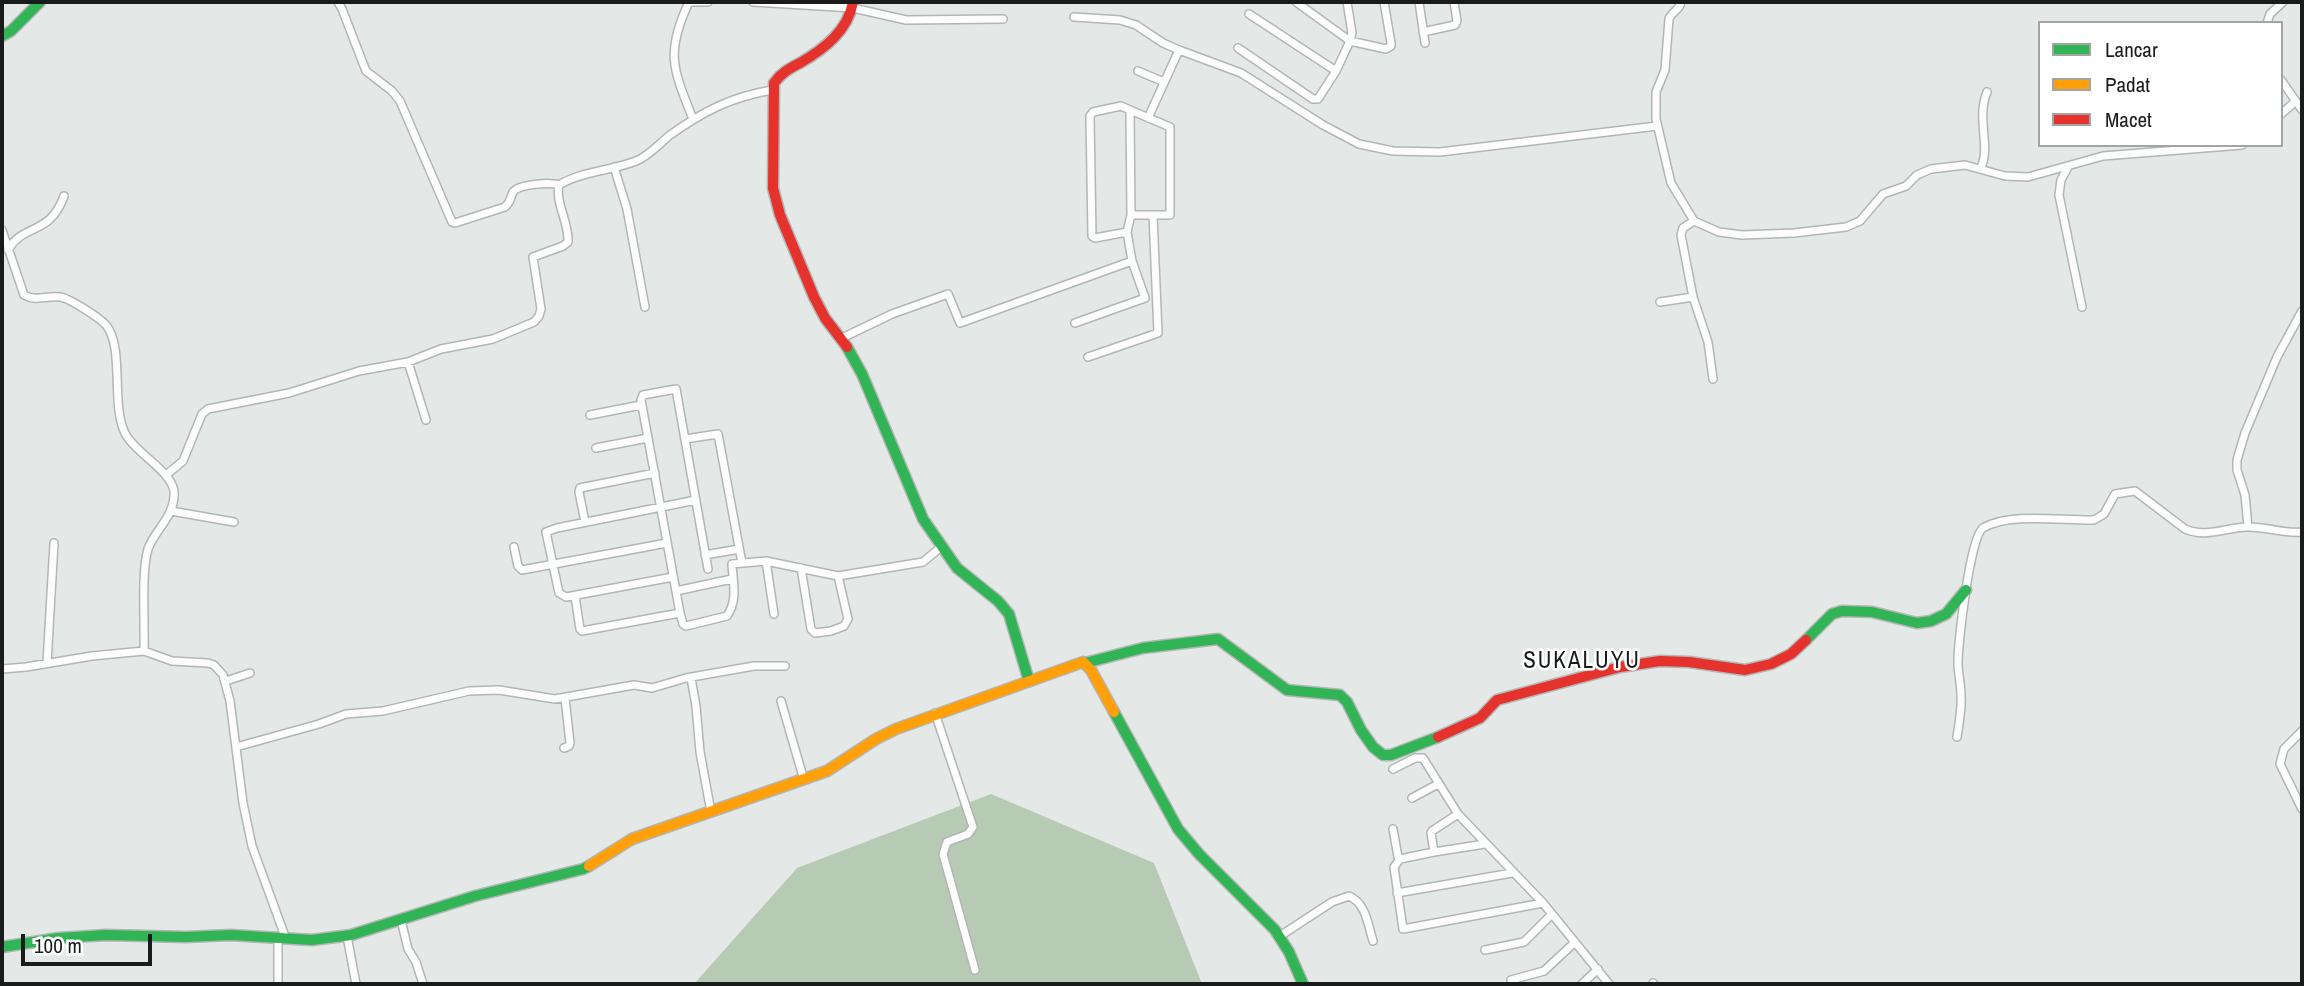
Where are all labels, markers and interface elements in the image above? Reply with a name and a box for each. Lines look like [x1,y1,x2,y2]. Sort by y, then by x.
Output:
legend [2038,21,2283,147]
text: Lancar [2105,35,2158,64]
text: Padat [2105,70,2150,99]
text: Macet [2105,105,2152,134]
district label: SUKALUYU [1524,648,1640,676]
scale bar [24,920,156,964]
text: 100 m [34,931,82,960]

